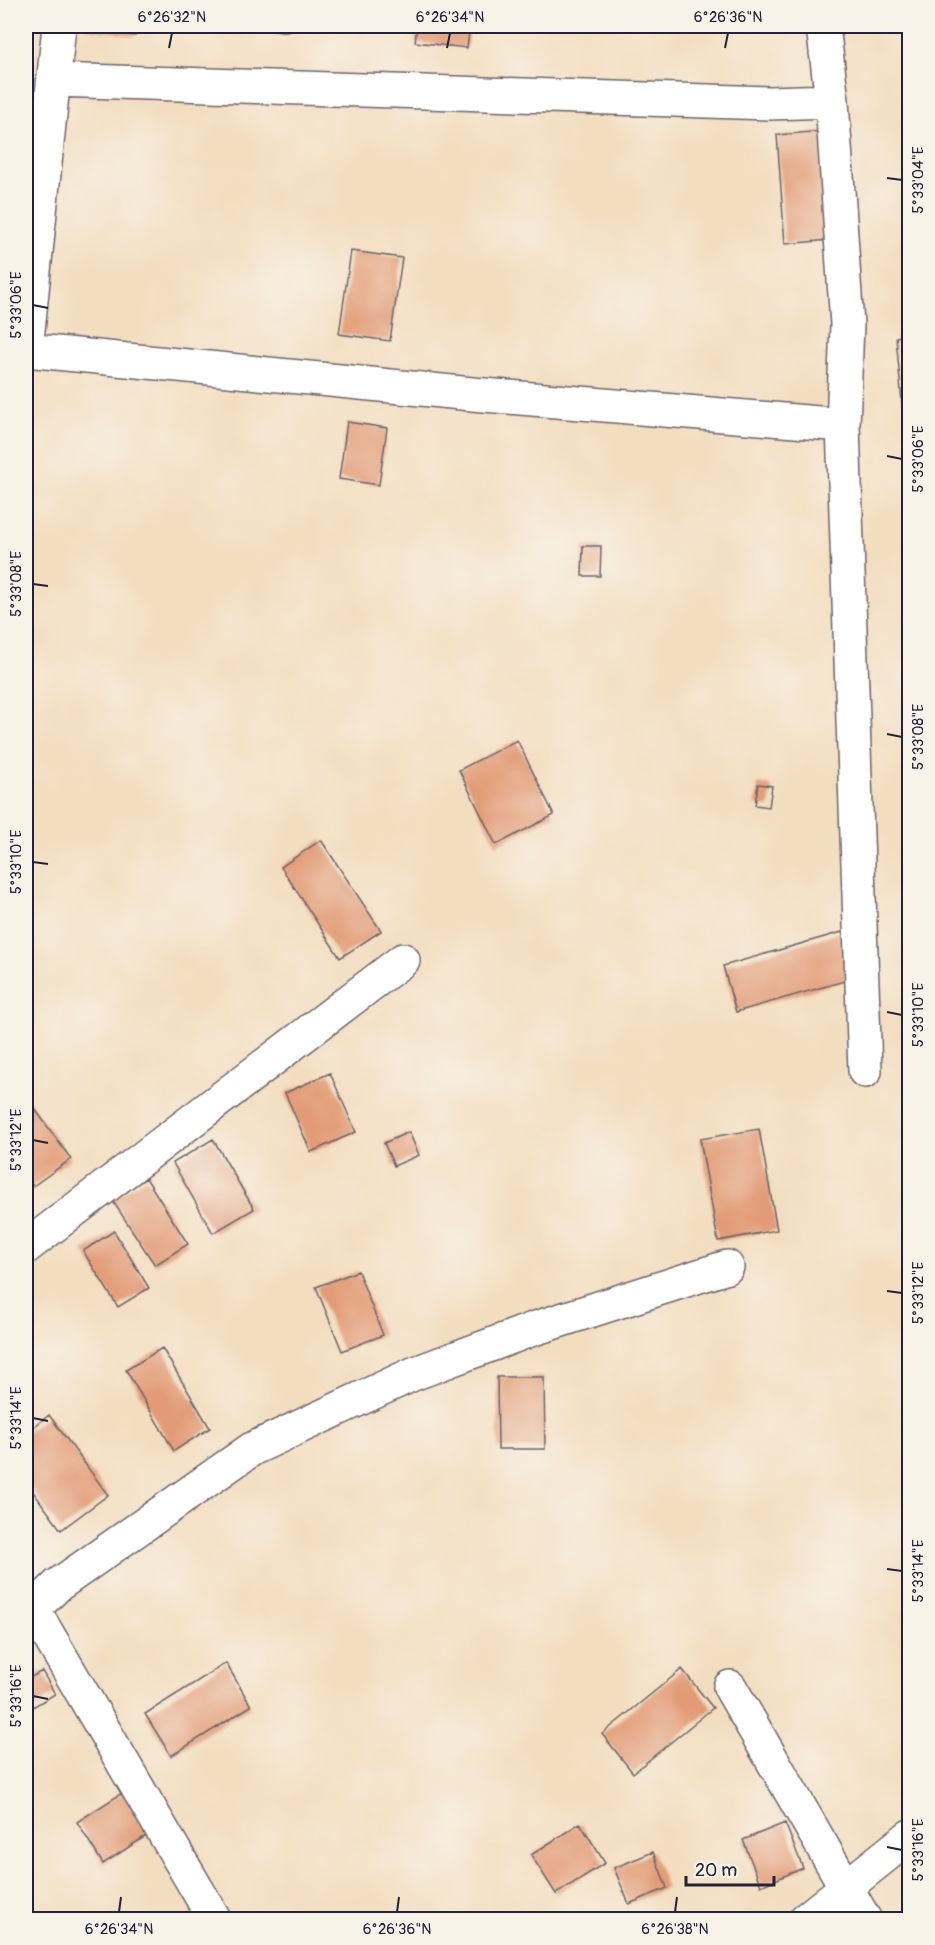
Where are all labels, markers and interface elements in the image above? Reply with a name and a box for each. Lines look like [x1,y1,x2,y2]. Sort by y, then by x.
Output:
text: 6°26'32"N [138,8,206,27]
text: 6°26'34"N [416,8,484,27]
text: 6°26'36"N [694,8,762,27]
text: 5°33'04"E [909,146,928,214]
text: 5°33'06"E [7,271,26,339]
text: 5°33'06"E [909,425,928,493]
text: 5°33'08"E [7,551,26,617]
text: 5°33'08"E [909,704,928,770]
text: 5°33'10"E [7,830,26,894]
text: 5°33'10"E [909,983,928,1047]
text: 5°33'12"E [7,1109,26,1171]
text: 5°33'12"E [909,1262,928,1324]
text: 5°33'14"E [7,1386,26,1449]
text: 5°33'14"E [909,1539,928,1602]
text: 5°33'16"E [7,1664,26,1727]
text: 5°33'16"E [909,1818,928,1881]
scale bar [686,1849,774,1887]
text: 20 m [695,1859,737,1882]
text: 6°26'34"N [85,1920,153,1939]
text: 6°26'36"N [363,1920,431,1939]
text: 6°26'38"N [641,1920,709,1939]

